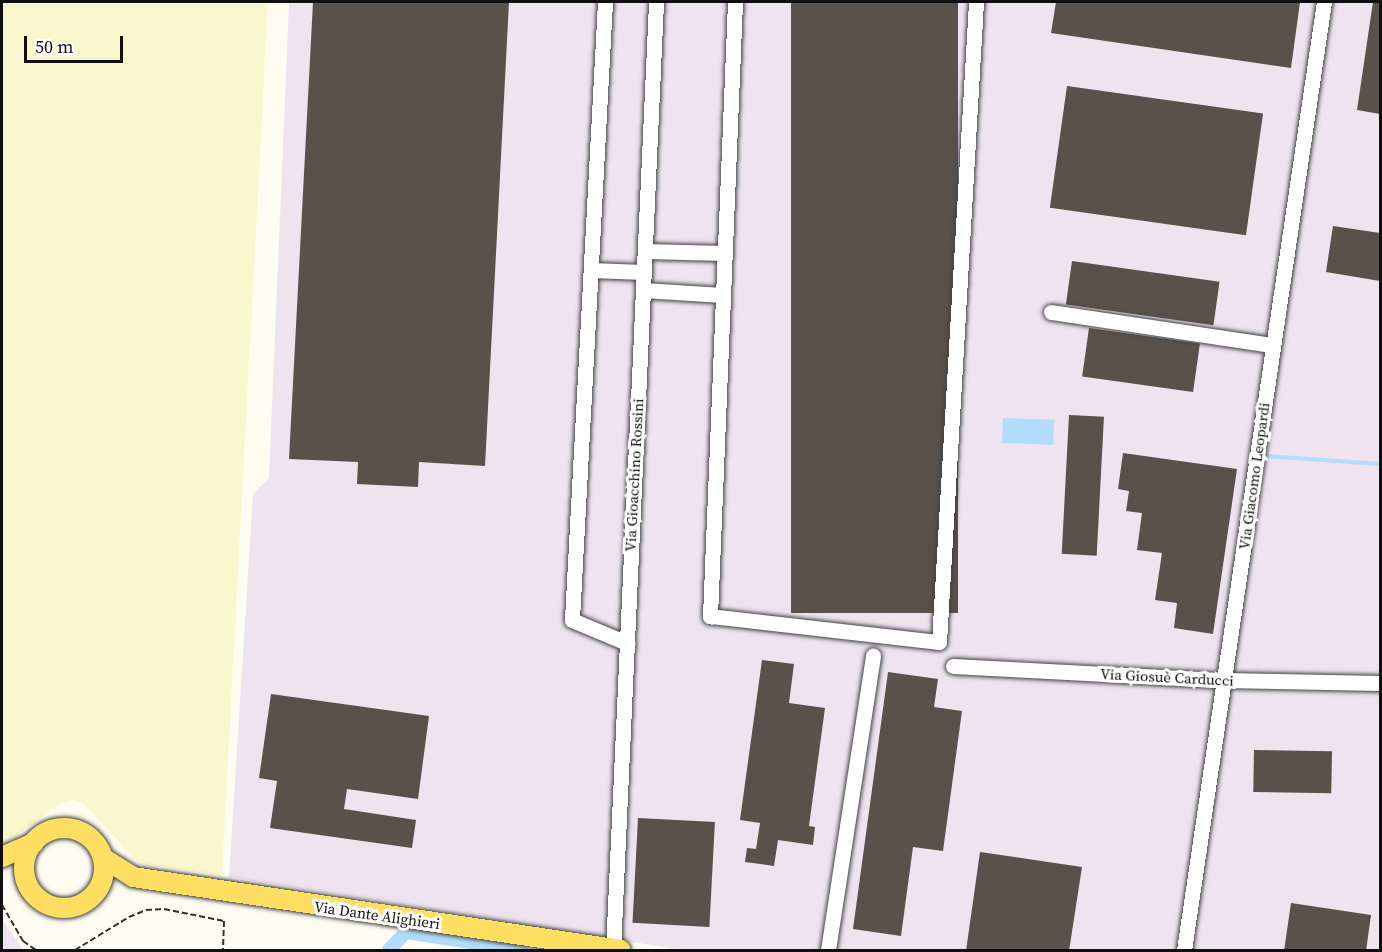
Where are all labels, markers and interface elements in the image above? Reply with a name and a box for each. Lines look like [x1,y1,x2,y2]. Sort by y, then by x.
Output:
scale bar [27,24,126,62]
text: 50 m [35,34,73,59]
street label: Via Gioacchino Rossini [621,398,647,552]
street label: Via Giacomo Leopardi [1235,401,1273,551]
street label: Via Giosuè Carducci [1100,665,1234,689]
street label: Via Dante Alighieri [313,897,441,933]

